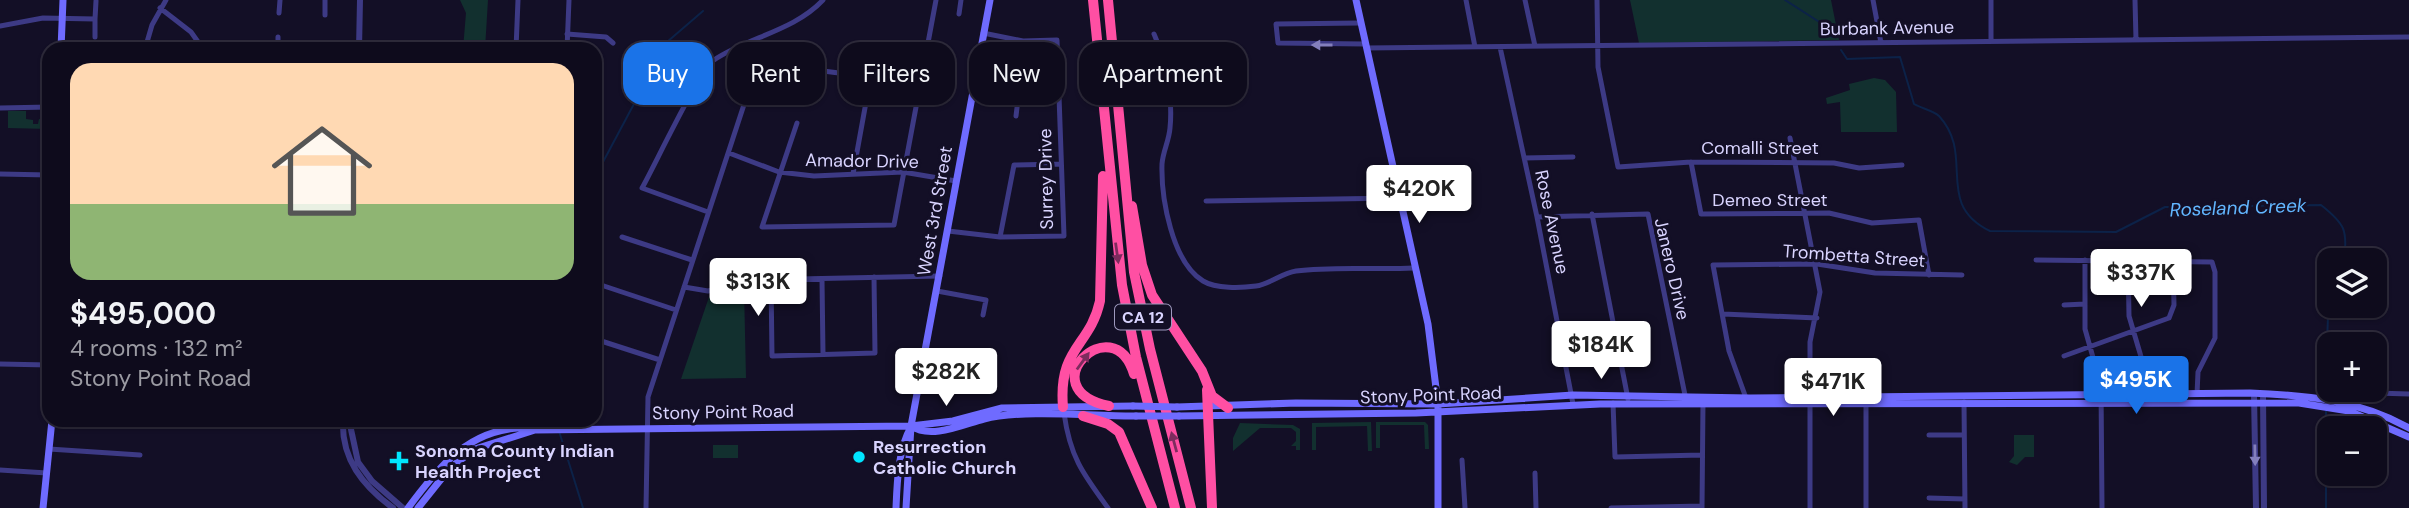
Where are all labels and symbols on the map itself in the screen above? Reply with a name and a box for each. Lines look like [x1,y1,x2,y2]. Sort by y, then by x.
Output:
street label: Burbank Avenue [1820,15,1954,41]
one-way arrow [1311,39,1333,51]
street label: Surrey Drive [1033,128,1059,230]
street label: Comalli Street [1701,136,1819,160]
street label: West 3rd Street [912,144,958,278]
street label: Amador Drive [805,148,919,174]
pin: $420K [1370,166,1468,225]
street label: Rose Avenue [1529,168,1575,276]
street label: Demeo Street [1712,188,1828,212]
water label: Roseland Creek [2169,193,2307,222]
street label: Janero Drive [1649,216,1695,322]
street label: Trombetta Street [1782,239,1926,273]
one-way arrow [1112,243,1123,265]
pin: $337K [2092,250,2190,309]
pin: $313K [709,258,807,318]
road number: CA 12 [1115,304,1171,330]
pin: $184K [1552,322,1650,381]
pin: $282K [897,348,995,408]
one-way arrow [1076,351,1089,371]
pin: $495K [2087,356,2185,416]
pin: $471K [1784,358,1882,418]
street label: Stony Point Road [1360,381,1502,409]
street label: Stony Point Road [652,399,794,425]
one-way arrow [1168,431,1179,453]
place label: Resurrection Catholic Church [873,435,1016,480]
place label: Sonoma County Indian Health Project [415,439,614,484]
one-way arrow [2249,444,2261,466]
marker: Resurrection Catholic Church [851,449,867,465]
marker: Sonoma County Indian Health Project [389,451,409,471]

